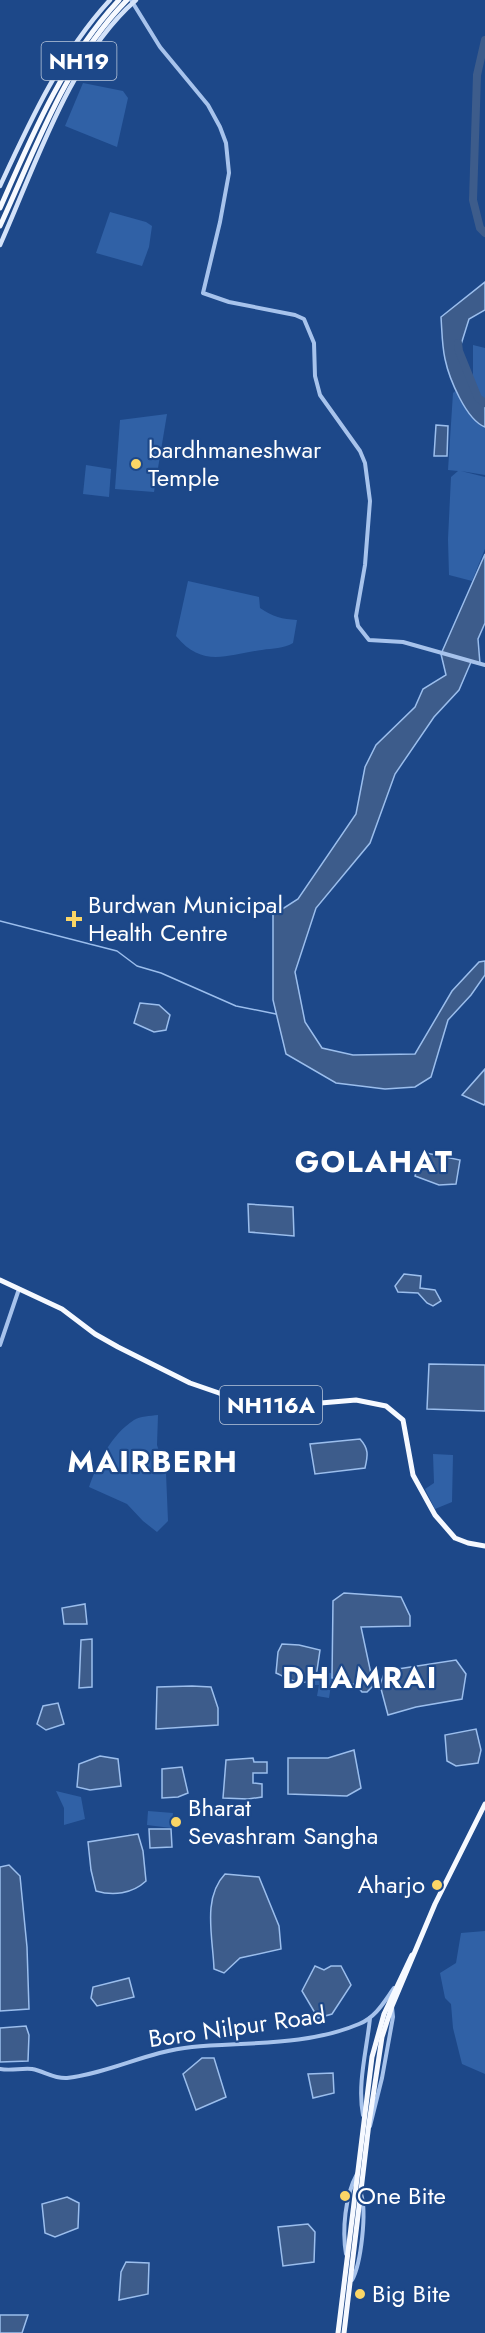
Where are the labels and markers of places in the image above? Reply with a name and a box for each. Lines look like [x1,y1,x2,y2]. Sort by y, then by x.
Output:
place label: bardhmaneshwar Temple [148,432,322,495]
marker: bardhmaneshwar Temple [129,457,143,471]
place label: Burdwan Municipal Health Centre [88,887,283,950]
marker: Burdwan Municipal Health Centre [65,910,83,928]
place label: Bharat Sevashram Sangha [188,1790,378,1853]
marker: Bharat Sevashram Sangha [169,1815,183,1829]
place label: Aharjo [358,1867,425,1902]
marker: Aharjo [430,1878,444,1892]
place label: One Bite [357,2178,446,2213]
marker: One Bite [338,2189,352,2203]
place label: Big Bite [372,2276,450,2311]
marker: Big Bite [353,2287,367,2301]

